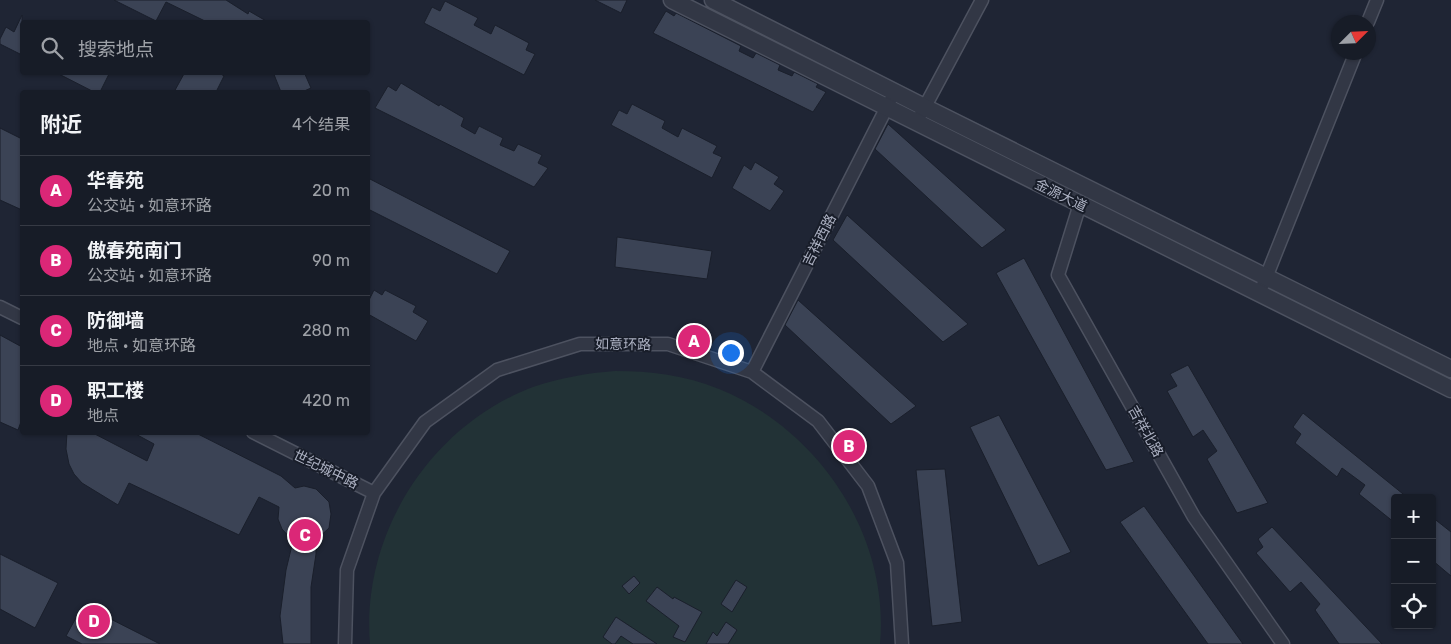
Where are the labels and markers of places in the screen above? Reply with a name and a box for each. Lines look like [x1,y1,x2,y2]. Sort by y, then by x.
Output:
pin: A [678,322,710,360]
pin: B [833,427,865,465]
pin: C [289,516,321,554]
pin: D [78,602,110,640]

